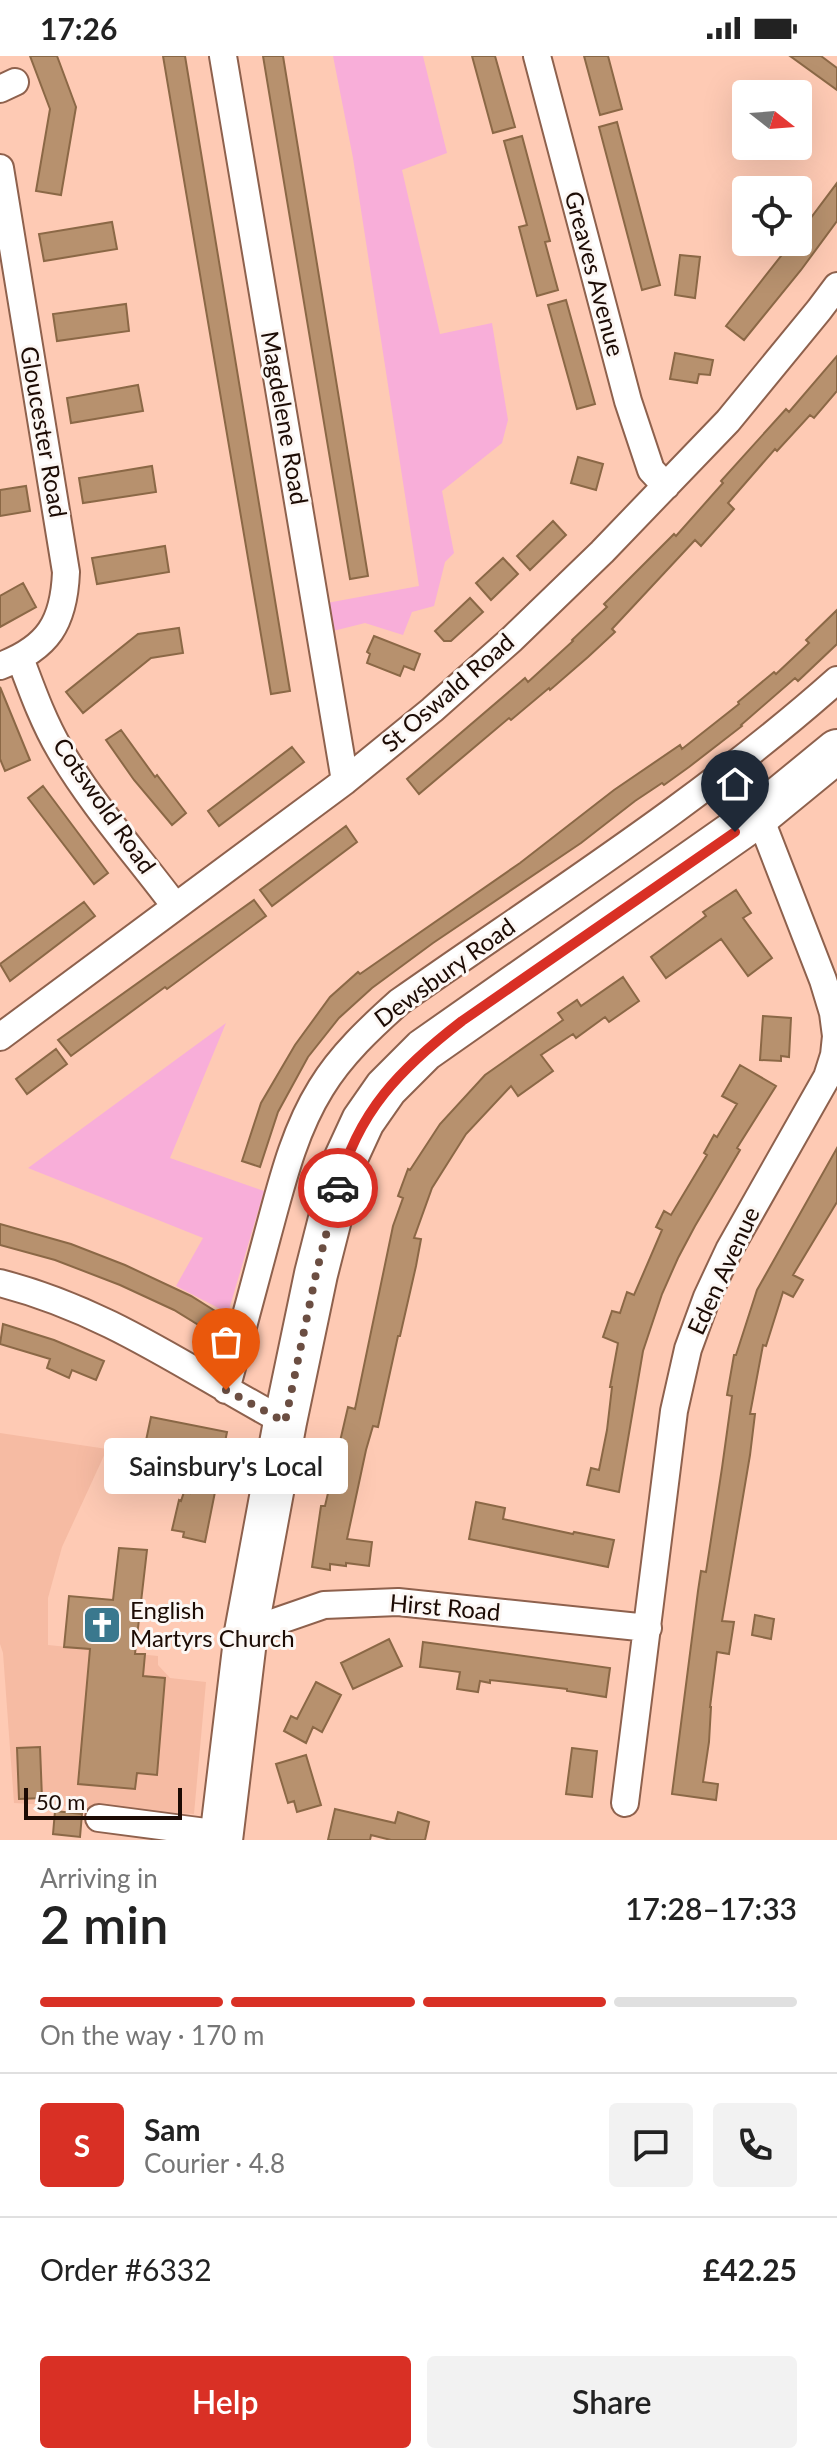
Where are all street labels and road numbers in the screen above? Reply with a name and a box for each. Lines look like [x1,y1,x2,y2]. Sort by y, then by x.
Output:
street label: Greaves Avenue [559,188,631,359]
street label: Magdelene Road [256,329,315,507]
street label: Gloucester Road [15,344,74,520]
street label: St Oswald Road [375,627,519,757]
street label: Cotswold Road [48,732,163,879]
street label: Dewsbury Road [368,911,520,1032]
street label: Eden Avenue [680,1202,765,1339]
street label: Hirst Road [389,1587,502,1626]

